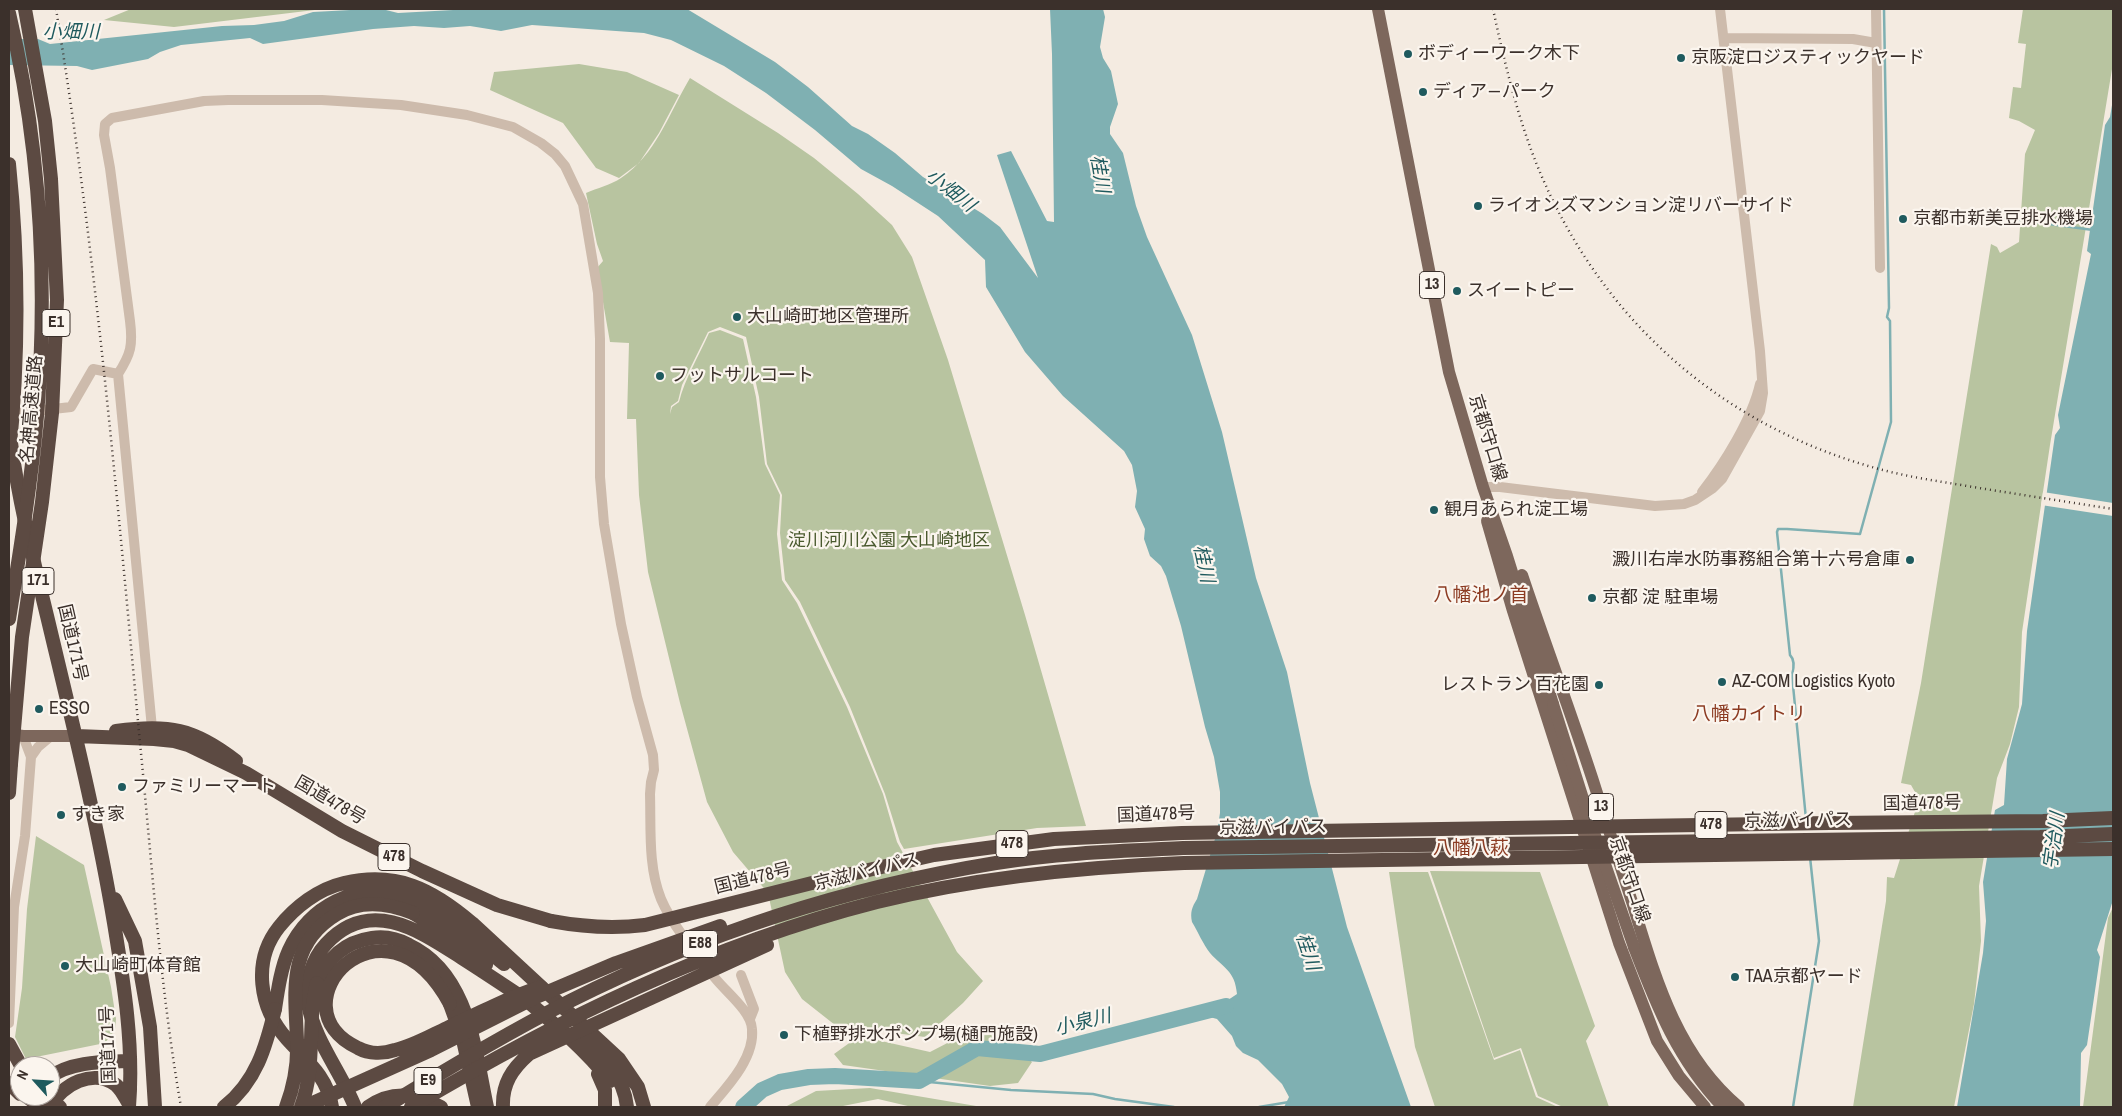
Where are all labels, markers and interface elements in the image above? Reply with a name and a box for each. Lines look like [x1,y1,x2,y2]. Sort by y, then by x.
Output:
water label: 小畑川 [43,22,99,44]
place label: ボディーワーク木下 [1418,43,1580,65]
place label: 京阪淀ロジスティックヤード [1691,47,1925,69]
marker: ボディーワーク木下 [1402,48,1414,60]
marker: 京阪淀ロジスティックヤード [1675,52,1687,64]
place label: ディア―パーク [1433,81,1556,103]
marker: ディア―パーク [1417,86,1429,98]
water label: 桂川 [1084,153,1114,195]
water label: 小畑川 [921,164,979,218]
place label: ライオンズマンション淀リバーサイド [1488,195,1794,217]
marker: ライオンズマンション淀リバーサイド [1472,200,1484,212]
place label: 京都市新美豆排水機場 [1913,208,2093,230]
marker: 京都市新美豆排水機場 [1897,213,1909,225]
road number: 13 [1420,272,1444,298]
place label: スイートピー [1467,280,1575,302]
marker: スイートピー [1451,285,1463,297]
place label: 大山崎町地区管理所 [747,306,909,328]
road number: E1 [42,309,70,336]
marker: 大山崎町地区管理所 [731,311,743,323]
street label: 名神高速道路 [17,354,47,464]
place label: フットサルコート [670,365,814,387]
marker: フットサルコート [654,370,666,382]
street label: 京都守口線 [1464,392,1510,484]
place label: 観月あられ淀工場 [1444,499,1588,521]
marker: 観月あられ淀工場 [1428,504,1440,516]
park label: 淀川河川公園 大山崎地区 [788,530,990,552]
water label: 桂川 [1188,543,1218,585]
place label: 澱川右岸水防事務組合第十六号倉庫 [1612,549,1900,571]
marker: 澱川右岸水防事務組合第十六号倉庫 [1904,554,1916,566]
road number: 171 [22,568,54,594]
district label: 八幡池ノ首 [1434,585,1528,607]
place label: 京都 淀 駐車場 [1602,587,1718,609]
marker: 京都 淀 駐車場 [1586,592,1598,604]
street label: 国道171号 [53,602,91,684]
place label: AZ-COM Logistics Kyoto [1732,671,1895,693]
place label: レストラン 百花園 [1441,674,1589,696]
marker: AZ-COM Logistics Kyoto [1716,676,1728,688]
marker: レストラン 百花園 [1593,679,1605,691]
place label: ESSO [49,698,90,720]
marker: ESSO [33,703,45,715]
district label: 八幡カイトリ [1692,704,1806,726]
street label: 国道478号 [291,772,369,830]
place label: ファミリーマート [132,776,276,798]
marker: ファミリーマート [116,781,128,793]
street label: 国道478号 [1883,793,1961,815]
road number: 13 [1588,794,1614,820]
street label: 国道478号 [1116,803,1196,827]
place label: すき家 [71,804,125,826]
marker: すき家 [55,809,67,821]
street label: 京滋バイパス [1744,809,1852,833]
water label: 宇治川 [2040,811,2070,871]
road number: 478 [1695,812,1727,838]
street label: 京滋バイパス [1219,816,1327,840]
road number: 478 [996,831,1028,858]
street label: 京都守口線 [1604,834,1654,926]
district label: 八幡八萩 [1433,838,1509,860]
road number: 478 [378,844,410,870]
street label: 京滋バイパス [812,848,922,896]
street label: 国道478号 [712,859,794,899]
water label: 桂川 [1290,930,1324,974]
road number: E88 [682,931,718,958]
place label: 大山崎町体育館 [75,955,201,977]
marker: 大山崎町体育館 [59,960,71,972]
place label: TAA京都ヤード [1745,966,1863,988]
marker: TAA京都ヤード [1729,971,1741,983]
street label: 国道171号 [97,1005,121,1085]
water label: 小泉川 [1053,1005,1113,1041]
place label: 下植野排水ポンプ場(樋門施設) [794,1024,1038,1046]
marker: 下植野排水ポンプ場(樋門施設) [778,1029,790,1041]
north arrow [10,1056,60,1106]
text: N [13,1067,32,1083]
road number: E9 [414,1068,442,1094]

